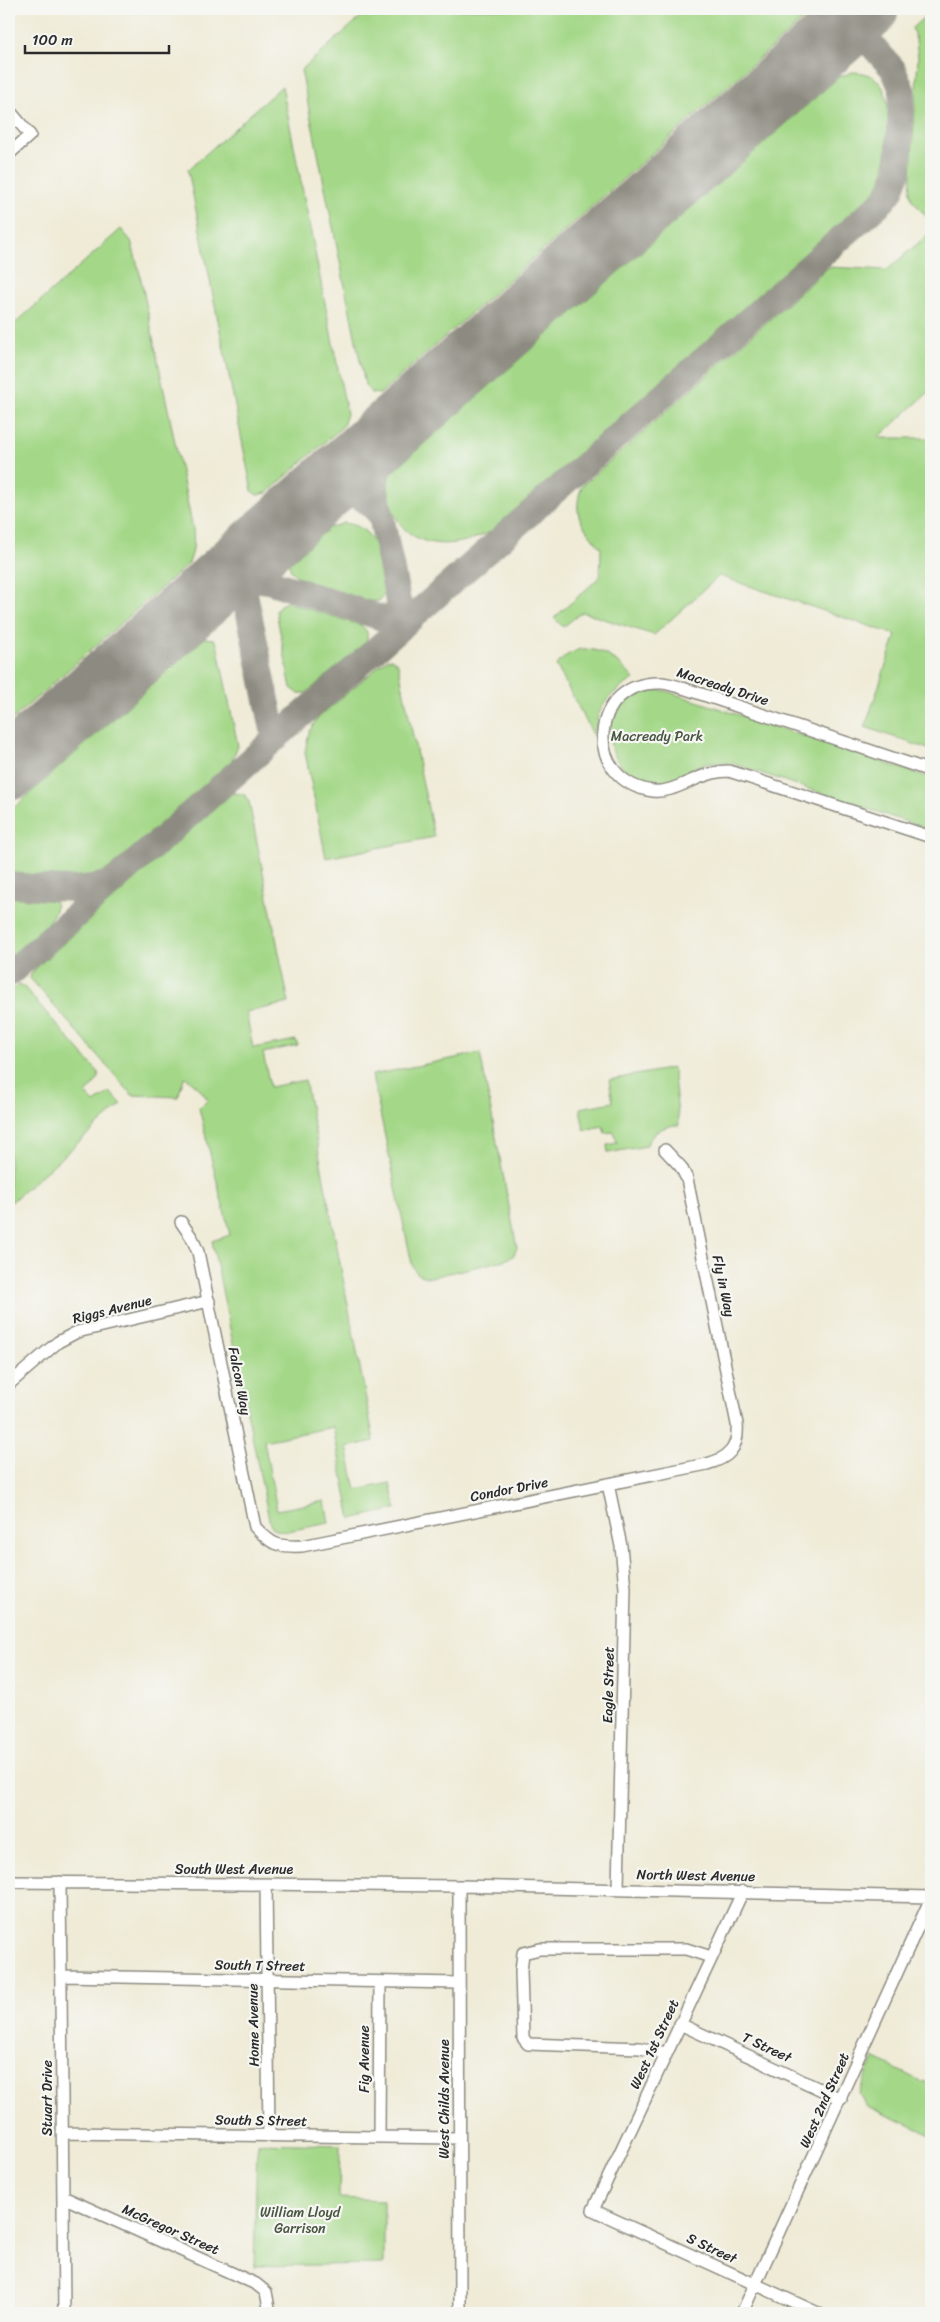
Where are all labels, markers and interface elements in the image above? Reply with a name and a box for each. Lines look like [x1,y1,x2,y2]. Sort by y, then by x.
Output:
scale bar [25,22,169,54]
text: 100 m [32,27,73,53]
street label: Macready Drive [674,660,772,713]
park label: Macready Park [611,724,703,749]
street label: Fly in Way [705,1253,742,1320]
street label: Riggs Avenue [70,1288,154,1331]
street label: Falcon Way [221,1345,259,1418]
street label: Condor Drive [468,1470,550,1509]
street label: Eagle Street [595,1646,622,1724]
street label: South West Avenue [175,1857,293,1882]
street label: North West Avenue [636,1862,756,1889]
street label: South T Street [214,1952,306,1979]
street label: Home Avenue [240,1983,267,2067]
street label: West 1st Street [623,1995,686,2093]
street label: Fig Avenue [352,2025,377,2093]
street label: T Street [738,2025,797,2070]
street label: West Childs Avenue [432,2039,457,2159]
street label: West 2nd Street [792,2049,857,2152]
street label: Stuart Drive [35,2060,60,2136]
street label: South S Street [215,2107,307,2134]
street label: McGregor Street [118,2197,224,2262]
park label: William Lloyd Garrison [260,2200,342,2241]
street label: S Street [682,2226,742,2272]

